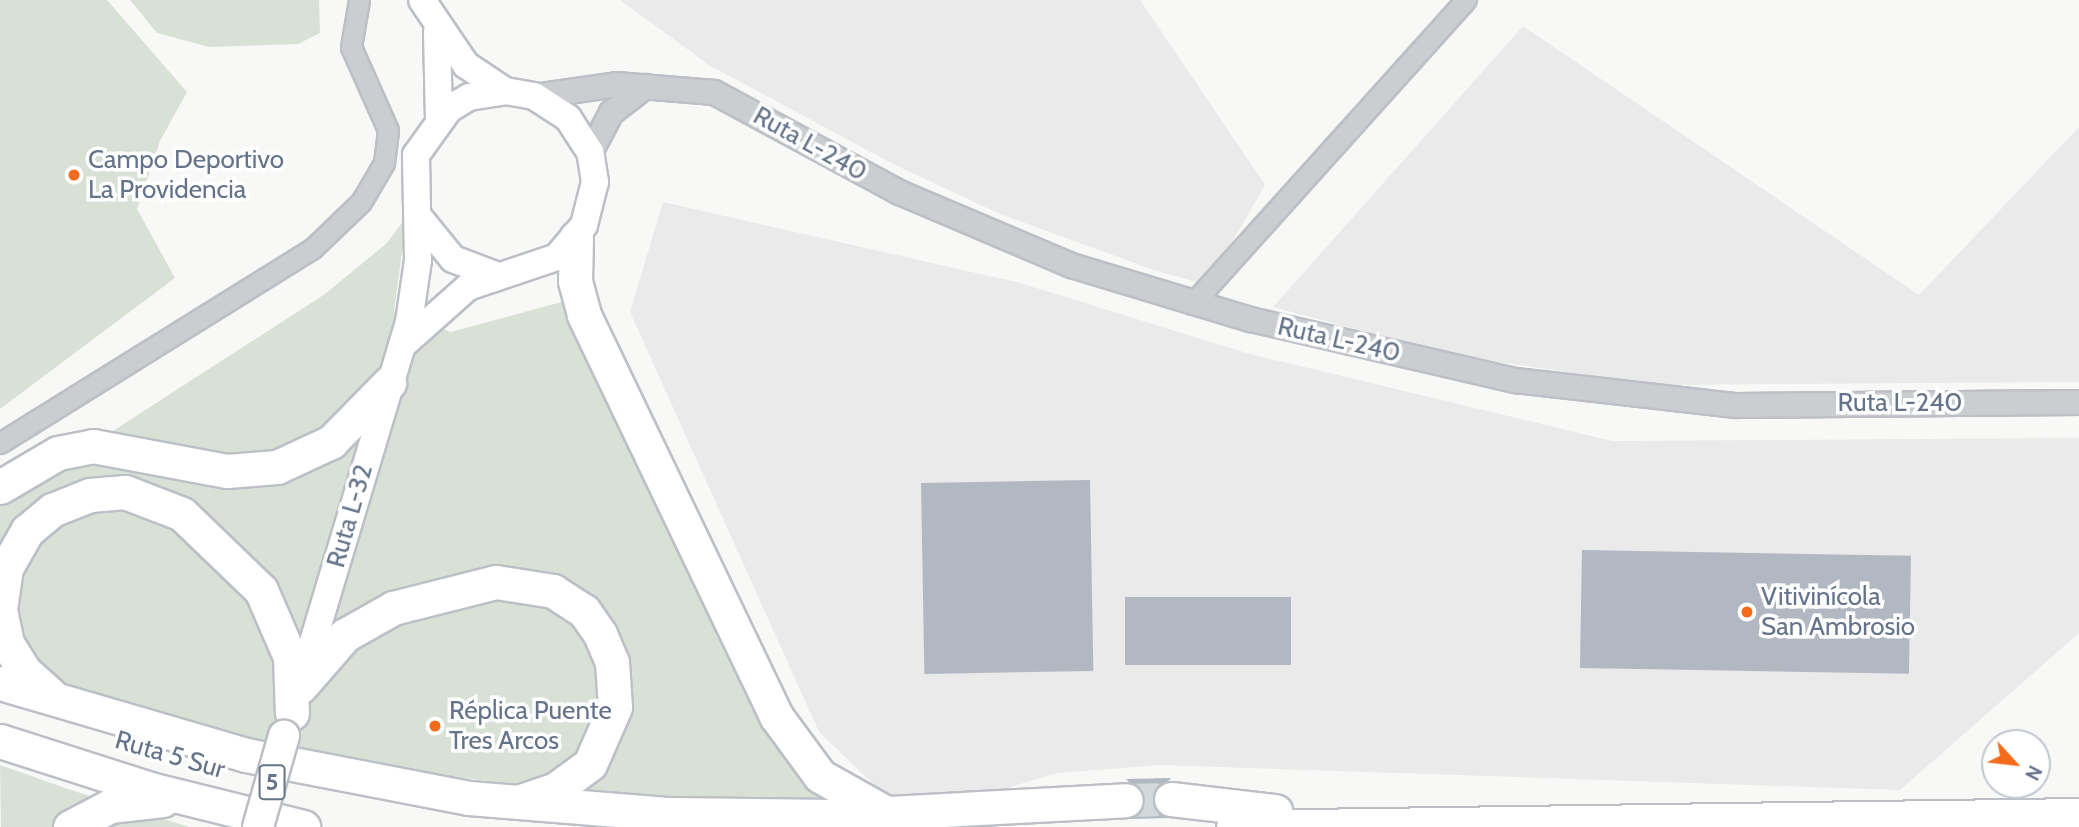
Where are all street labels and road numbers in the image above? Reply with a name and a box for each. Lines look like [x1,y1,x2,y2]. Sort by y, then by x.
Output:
street label: Ruta L-240 [748,100,872,188]
street label: Ruta L-240 [1275,311,1403,369]
street label: Ruta L-240 [1838,387,1962,419]
street label: Ruta L-32 [320,461,380,571]
street label: Ruta 5 Sur [111,724,229,786]
road number: 5 [258,762,286,802]

